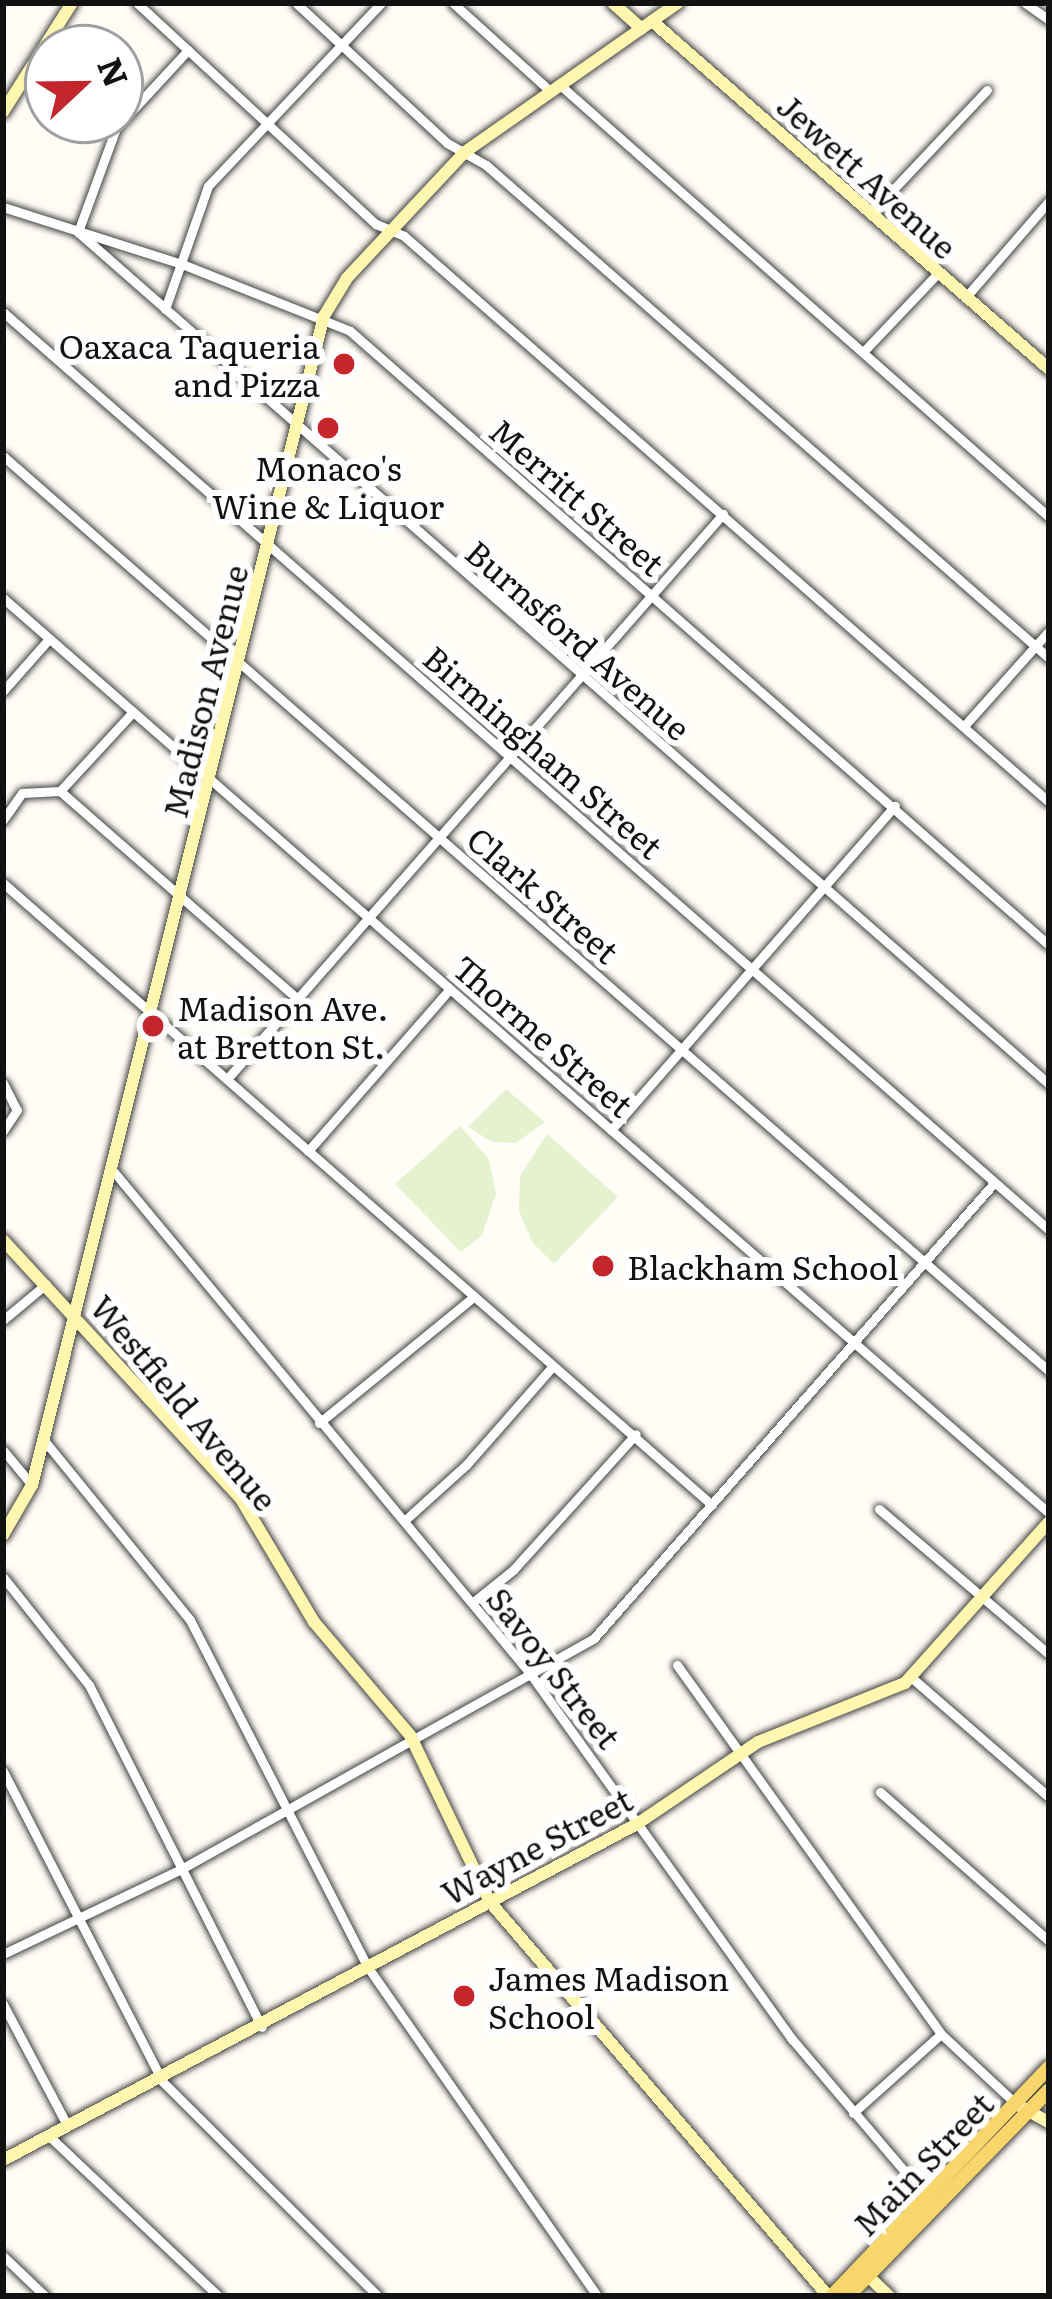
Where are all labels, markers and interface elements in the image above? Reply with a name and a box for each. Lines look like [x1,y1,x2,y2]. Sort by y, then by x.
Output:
north arrow [24,24,144,144]
text: N [87,49,143,93]
street label: Jewett Avenue [770,84,966,266]
place label: Oaxaca Taqueria and Pizza [59,325,320,403]
marker: Oaxaca Taqueria and Pizza [331,351,357,377]
street label: Merritt Street [483,409,673,583]
marker: Monaco's Wine & Liquor [315,415,341,441]
place label: Monaco's Wine & Liquor [212,447,444,525]
street label: Burnsford Avenue [459,531,699,747]
street label: Madison Avenue [153,560,255,822]
street label: Birmingham Street [416,636,672,866]
street label: Clark Street [460,818,628,970]
street label: Thorme Street [446,946,642,1124]
place label: Madison Ave. at Bretton St. [177,987,388,1065]
marker: Madison Ave. at Bretton St. [140,1013,166,1039]
place label: Blackham School [627,1246,899,1286]
marker: Blackham School [590,1253,616,1279]
street label: Westfield Avenue [83,1286,287,1518]
street label: Savoy Street [480,1579,630,1755]
street label: Wayne Street [434,1778,638,1912]
place label: James Madison School [488,1957,729,2035]
marker: James Madison School [451,1983,477,2009]
street label: Main Street [844,2083,1000,2243]

